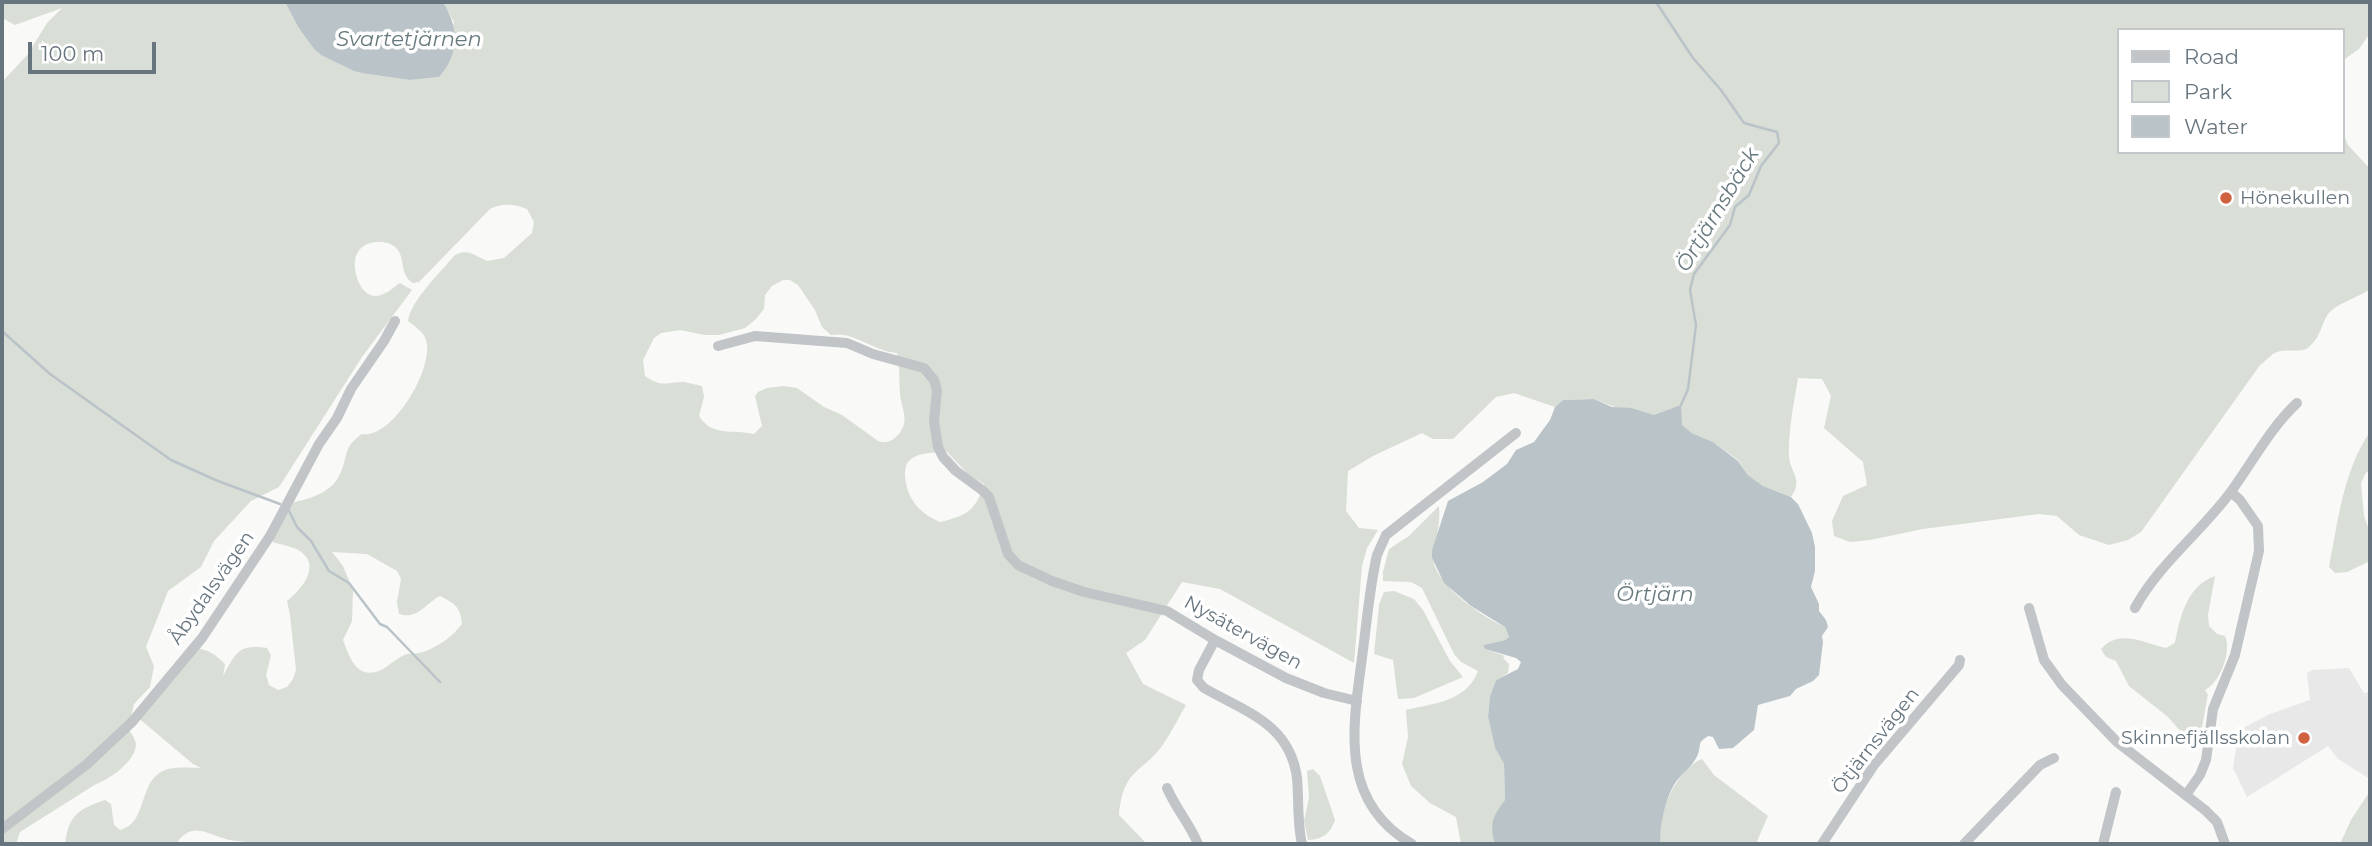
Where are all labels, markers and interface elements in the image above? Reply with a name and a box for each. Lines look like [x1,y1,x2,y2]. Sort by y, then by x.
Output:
water label: Svartetjärnen [336,27,482,53]
scale bar [32,28,159,72]
legend [2116,28,2344,154]
text: 100 m [41,41,104,66]
text: Road [2184,44,2239,69]
text: Park [2184,79,2232,104]
text: Water [2184,114,2248,139]
water label: Örtjärnsbäck [1671,143,1765,277]
place label: Hönekullen [2240,187,2350,209]
marker: Hönekullen [2218,190,2234,206]
street label: Åbydalsvägen [165,527,259,649]
water label: Örtjärn [1616,582,1694,608]
street label: Nysätervägen [1180,591,1306,675]
street label: Ötjärnsvägen [1828,684,1924,798]
place label: Skinnefjällsskolan [2121,727,2290,749]
marker: Skinnefjällsskolan [2296,730,2312,746]

